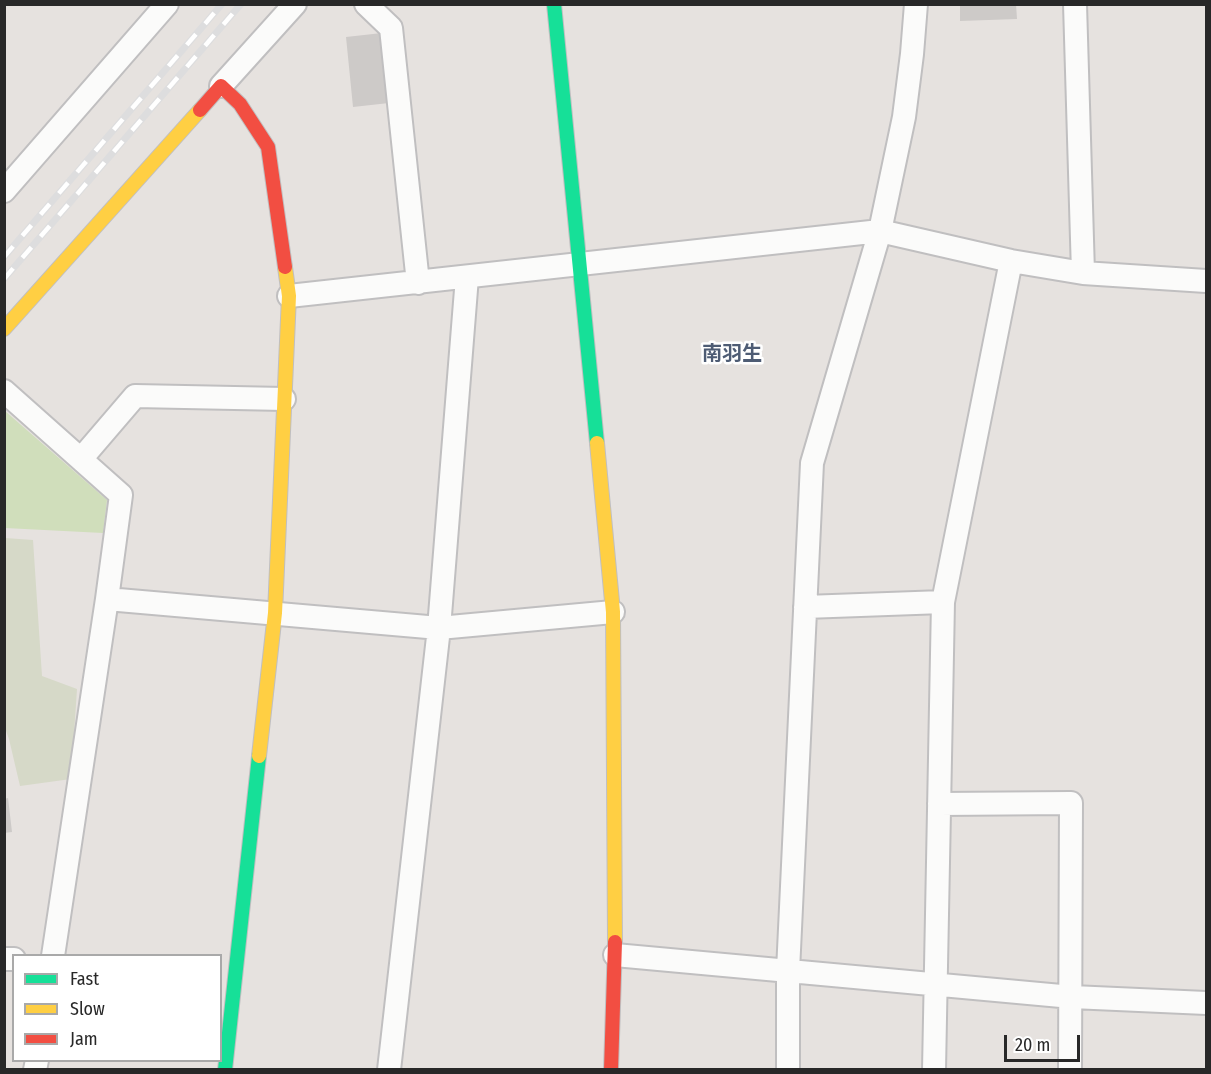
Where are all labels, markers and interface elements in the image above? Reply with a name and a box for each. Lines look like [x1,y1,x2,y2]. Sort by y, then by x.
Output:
district label: 南羽生 [702,342,762,366]
legend [12,954,222,1062]
text: Fast [70,968,99,990]
text: Slow [70,998,105,1020]
scale bar [1007,1023,1084,1061]
text: Jam [70,1028,98,1050]
text: 20 m [1015,1034,1050,1056]

